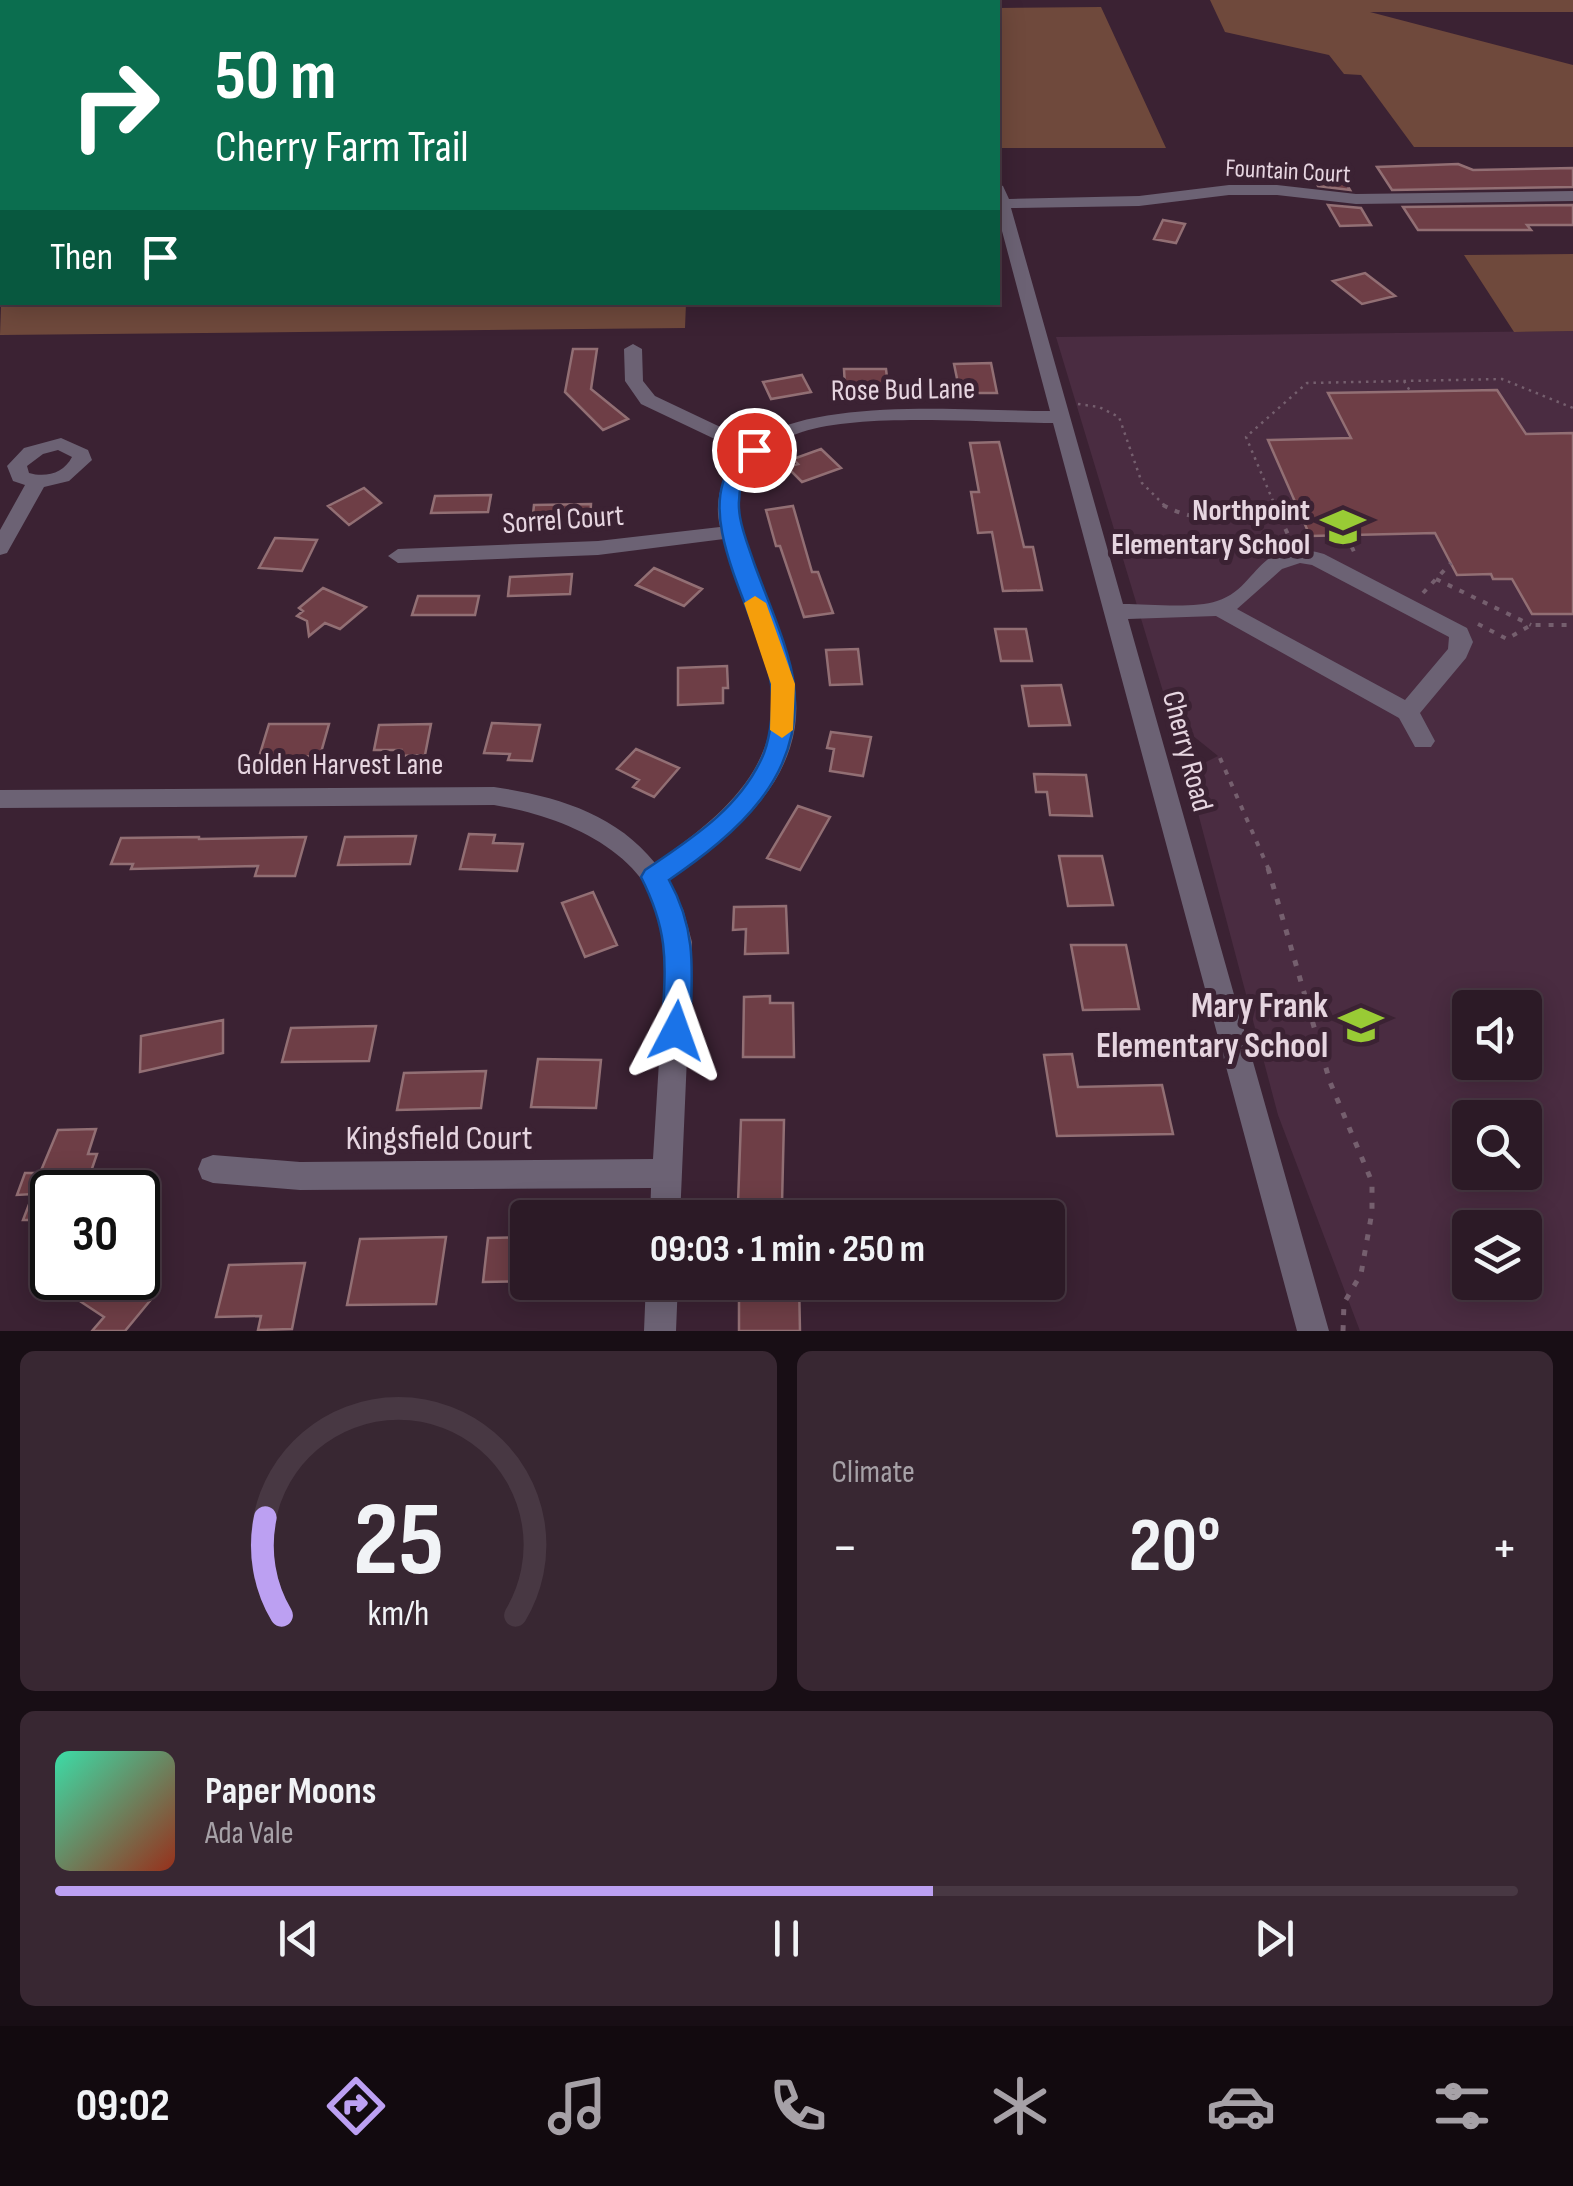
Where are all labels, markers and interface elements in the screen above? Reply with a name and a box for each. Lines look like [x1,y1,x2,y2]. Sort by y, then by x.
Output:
text: 50 m [215,35,336,119]
icon: right [50,40,180,170]
text: Cherry Farm Trail [215,120,469,175]
street label: Fountain Court [1225,153,1351,190]
icon: arrive [133,230,188,285]
text: Then [50,235,113,280]
street label: Rose Bud Lane [831,371,975,409]
pin [712,408,797,493]
icon: arrive [727,423,782,478]
place label: Northpoint Elementary School [1111,493,1310,563]
street label: Sorrel Court [501,498,625,542]
school or university icon: Northpoint Elementary School [1319,503,1367,551]
street label: Cherry Road [1154,687,1220,815]
street label: Golden Harvest Lane [237,747,443,783]
position arrow [624,979,728,1083]
place label: Mary Frank Elementary School [1096,985,1328,1068]
map controls [1452,990,1542,1300]
button: sound [1452,990,1542,1080]
school or university icon: Mary Frank Elementary School [1337,1001,1385,1049]
button: search [1452,1100,1542,1190]
street label: Kingsfield Court [346,1117,532,1160]
speed limit sign: 30 [30,1170,160,1300]
button: layers [1452,1210,1542,1300]
text: 09:03 · 1 min · 250 m [650,1227,925,1272]
text: Climate [832,1453,915,1492]
text: 25 [353,1479,444,1604]
text: 20° [1129,1502,1221,1593]
text: − [832,1515,858,1582]
text: + [1491,1515,1518,1582]
text: km/h [367,1593,429,1636]
text: Paper Moons [205,1769,376,1814]
text: Ada Vale [205,1814,294,1853]
icon: previous [271,1911,326,1966]
icon: pause [759,1911,814,1966]
icon: next [1247,1911,1302,1966]
icon: directions [321,2071,391,2141]
icon: music [542,2071,612,2141]
icon: phone [763,2071,833,2141]
icon: climate [985,2071,1055,2141]
icon: car [1206,2071,1276,2141]
icon: filters [1427,2071,1497,2141]
text: 09:02 [76,2079,170,2134]

